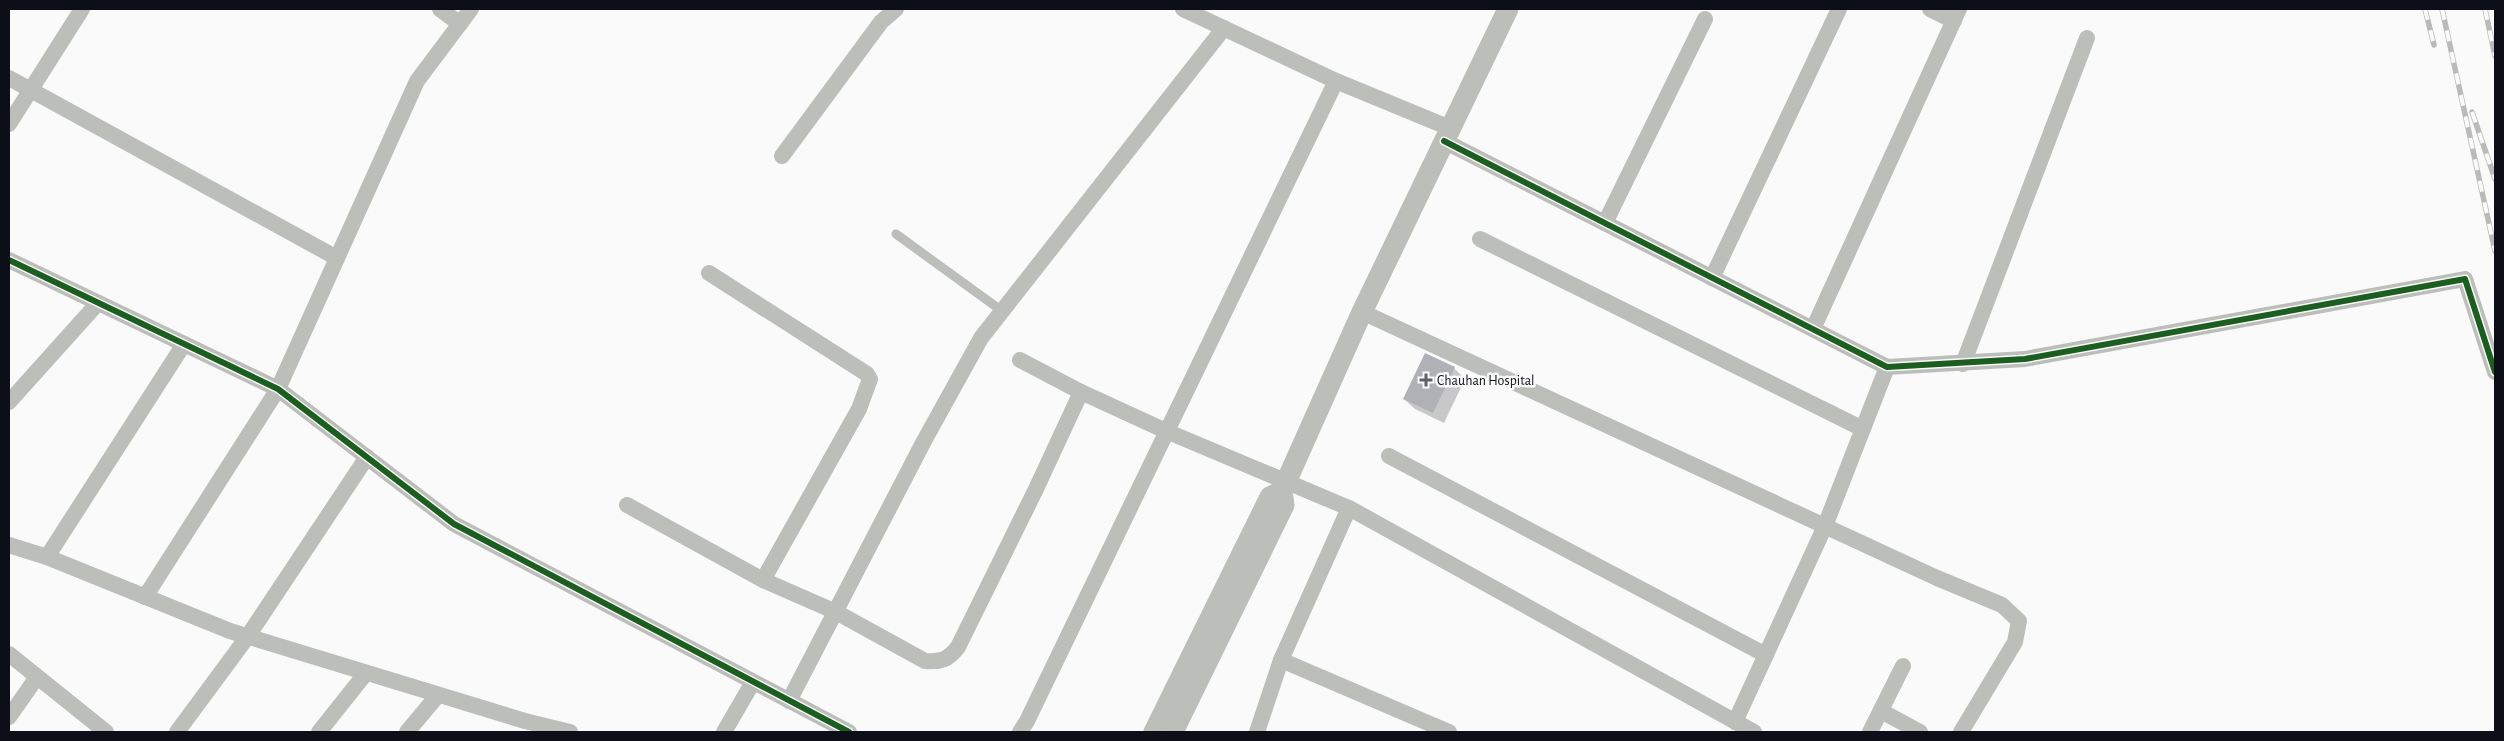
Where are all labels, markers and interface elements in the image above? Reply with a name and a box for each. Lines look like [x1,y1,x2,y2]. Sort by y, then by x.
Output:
marker: Chauhan Hospital [1419,373,1433,387]
place label: Chauhan Hospital [1437,374,1535,388]

